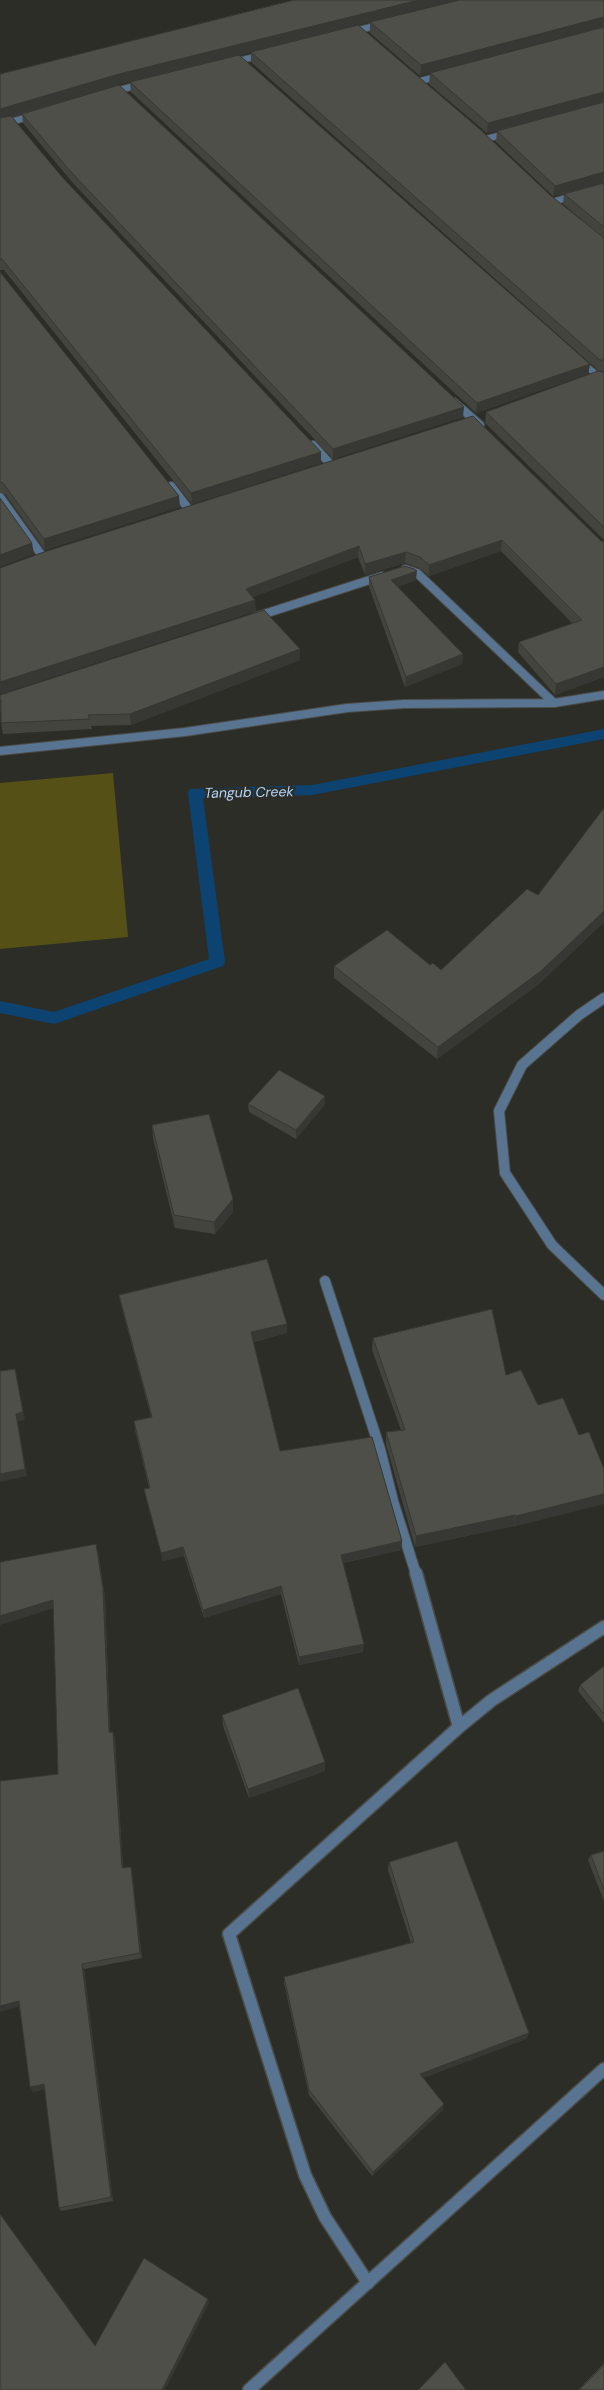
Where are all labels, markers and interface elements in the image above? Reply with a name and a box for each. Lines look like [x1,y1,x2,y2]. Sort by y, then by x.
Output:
water label: Tangub Creek [204,782,295,802]

